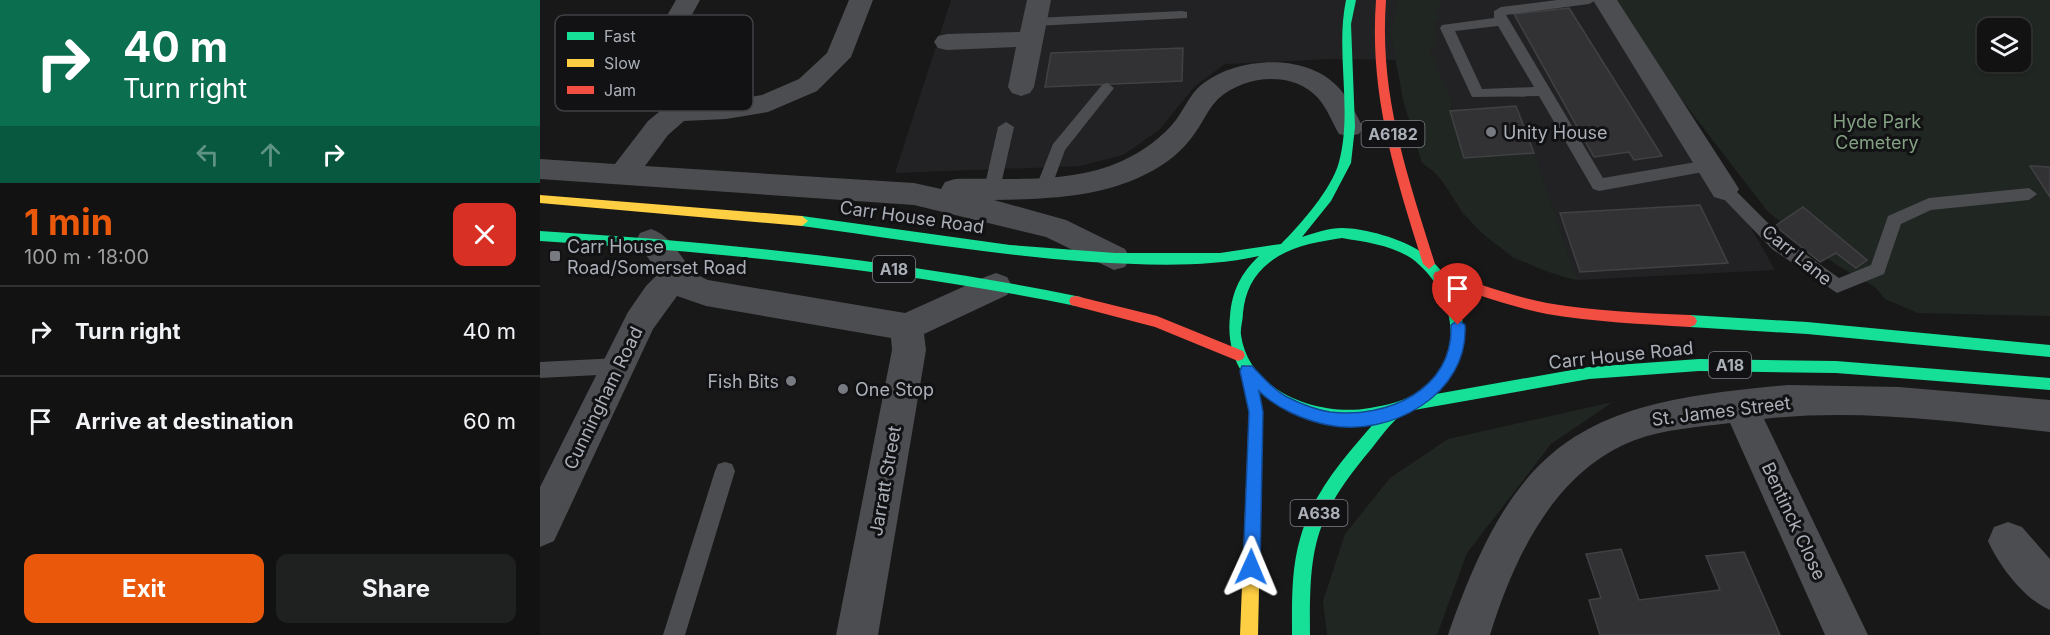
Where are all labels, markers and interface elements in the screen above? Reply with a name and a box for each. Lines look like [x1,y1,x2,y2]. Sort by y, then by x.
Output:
legend [555,15,753,111]
map controls [1977,18,2031,72]
button: layers [1977,18,2031,72]
text: 40 m [123,21,228,72]
icon: right [24,24,102,102]
text: Fast [604,26,636,46]
text: Slow [604,53,641,73]
text: Turn right [123,72,247,105]
text: Jam [604,80,636,100]
park label: Hyde Park Cemetery [1833,111,1921,153]
road number: A6182 [1362,121,1424,147]
place label: Unity House [1503,122,1608,143]
marker: Unity House [1484,125,1498,139]
icon: left [191,138,224,171]
icon: ahead [254,138,287,171]
icon: right [317,138,350,171]
street label: Carr House Road [839,196,985,238]
text: 1 min [24,200,113,244]
button: close [453,203,516,266]
street label: Carr Lane [1758,221,1836,289]
place label: Carr House Road/Somerset Road [567,236,747,278]
text: 100 m · 18:00 [24,245,149,269]
marker: Carr House Road/Somerset Road [548,249,562,263]
road number: A18 [873,256,915,282]
pin [1432,263,1483,325]
icon: arrive [1441,272,1474,305]
icon: right [24,315,57,348]
text: Turn right [75,318,181,344]
text: 40 m [462,318,516,344]
street label: Cunningham Road [559,323,647,473]
street label: Carr House Road [1548,337,1694,373]
road number: A18 [1709,352,1751,378]
place label: Fish Bits [707,371,779,392]
marker: Fish Bits [784,374,798,388]
place label: One Stop [855,379,934,400]
marker: One Stop [836,382,850,396]
street label: St. James Street [1650,392,1792,430]
icon: arrive [24,405,57,438]
text: Arrive at destination [75,408,294,434]
text: 60 m [463,408,516,434]
street label: Jarratt Street [865,424,905,538]
street label: Bentinck Close [1758,459,1830,583]
road number: A638 [1290,500,1348,526]
position arrow [1219,535,1283,599]
button: Exit [24,554,264,623]
button: Share [276,554,516,623]

